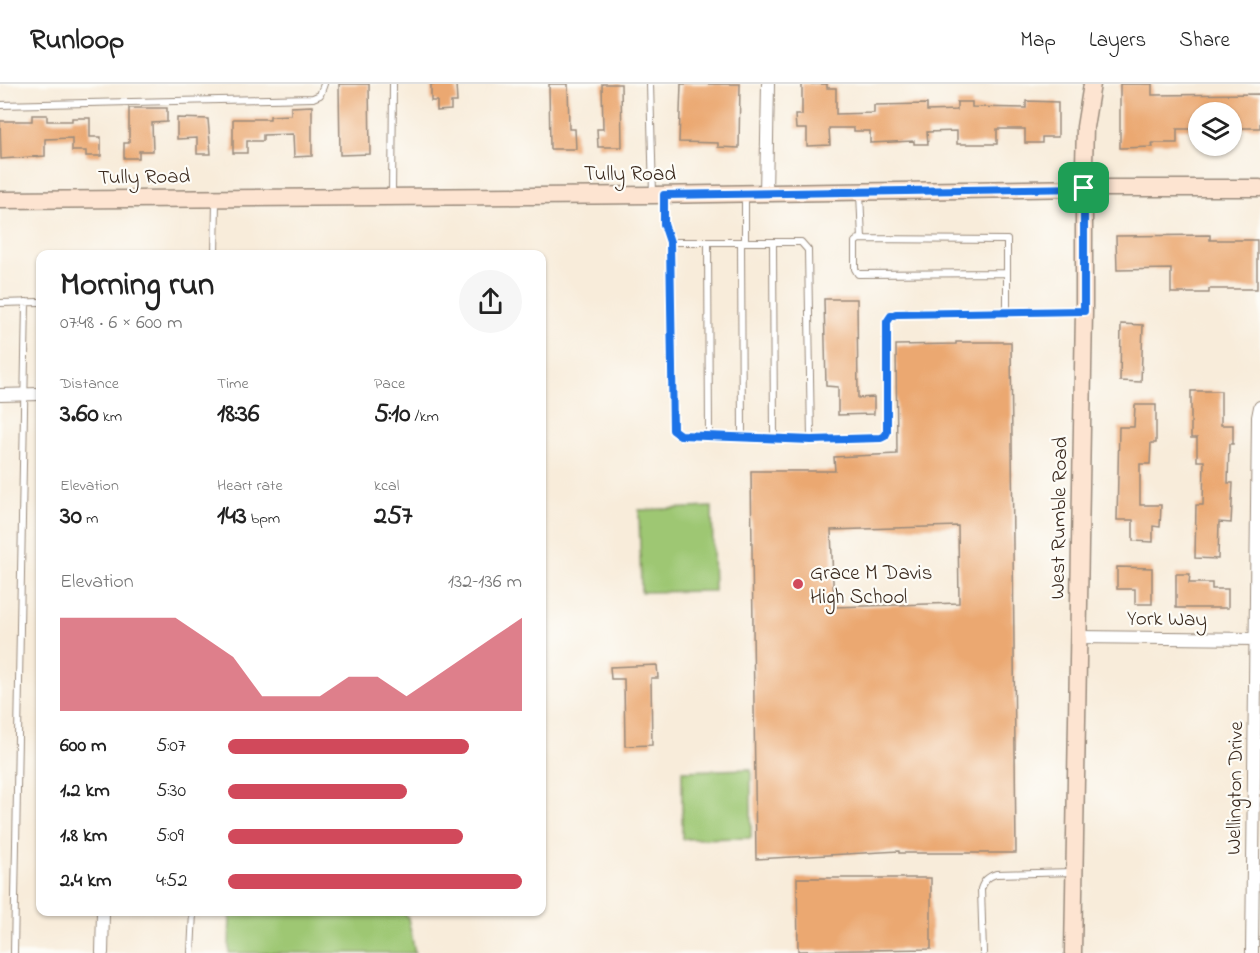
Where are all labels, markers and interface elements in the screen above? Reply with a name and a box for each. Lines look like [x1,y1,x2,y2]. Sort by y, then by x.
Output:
text: Runloop [30,21,124,62]
text: Map [1020,26,1056,56]
text: Layers [1089,26,1146,56]
text: Share [1179,26,1230,56]
map controls [1188,102,1242,156]
button: layers [1188,102,1242,156]
street label: Tully Road [584,160,676,192]
street label: Tully Road [98,162,191,196]
pin [1058,162,1109,213]
icon: arrive [1067,171,1100,204]
text: Morning run [60,262,214,310]
button: share [459,270,522,333]
text: 07:48 · 6 × 600 m [60,309,183,338]
text: Distance [60,372,119,396]
text: Time [217,372,249,396]
text: Pace [374,372,405,396]
text: 3.60 [60,396,99,434]
text: 18:36 [217,396,259,434]
text: 5:10 [374,396,411,434]
text: km [99,405,122,429]
text: /km [411,405,439,429]
street label: West Rumble Road [1044,436,1076,600]
text: Elevation [60,474,119,498]
text: Heart rate [217,474,283,498]
text: kcal [374,474,399,498]
text: 30 [60,498,82,536]
text: 143 [217,498,247,536]
text: 257 [374,498,413,536]
text: m [82,507,98,531]
text: bpm [247,507,280,531]
place label: Grace M Davis High School [810,559,932,615]
text: Elevation [60,568,134,597]
text: 132–136 m [448,568,522,597]
marker: Grace M Davis High School [791,577,805,591]
street label: York Way [1127,604,1207,638]
street label: Wellington Drive [1220,720,1254,855]
text: 600 m [60,732,107,761]
text: 5:07 [156,732,186,761]
text: 1.2 km [60,777,110,806]
text: 5:30 [156,777,186,806]
text: 1.8 km [60,822,107,851]
text: 5:09 [156,822,184,851]
text: 2.4 km [60,867,112,896]
text: 4:52 [156,867,187,896]

